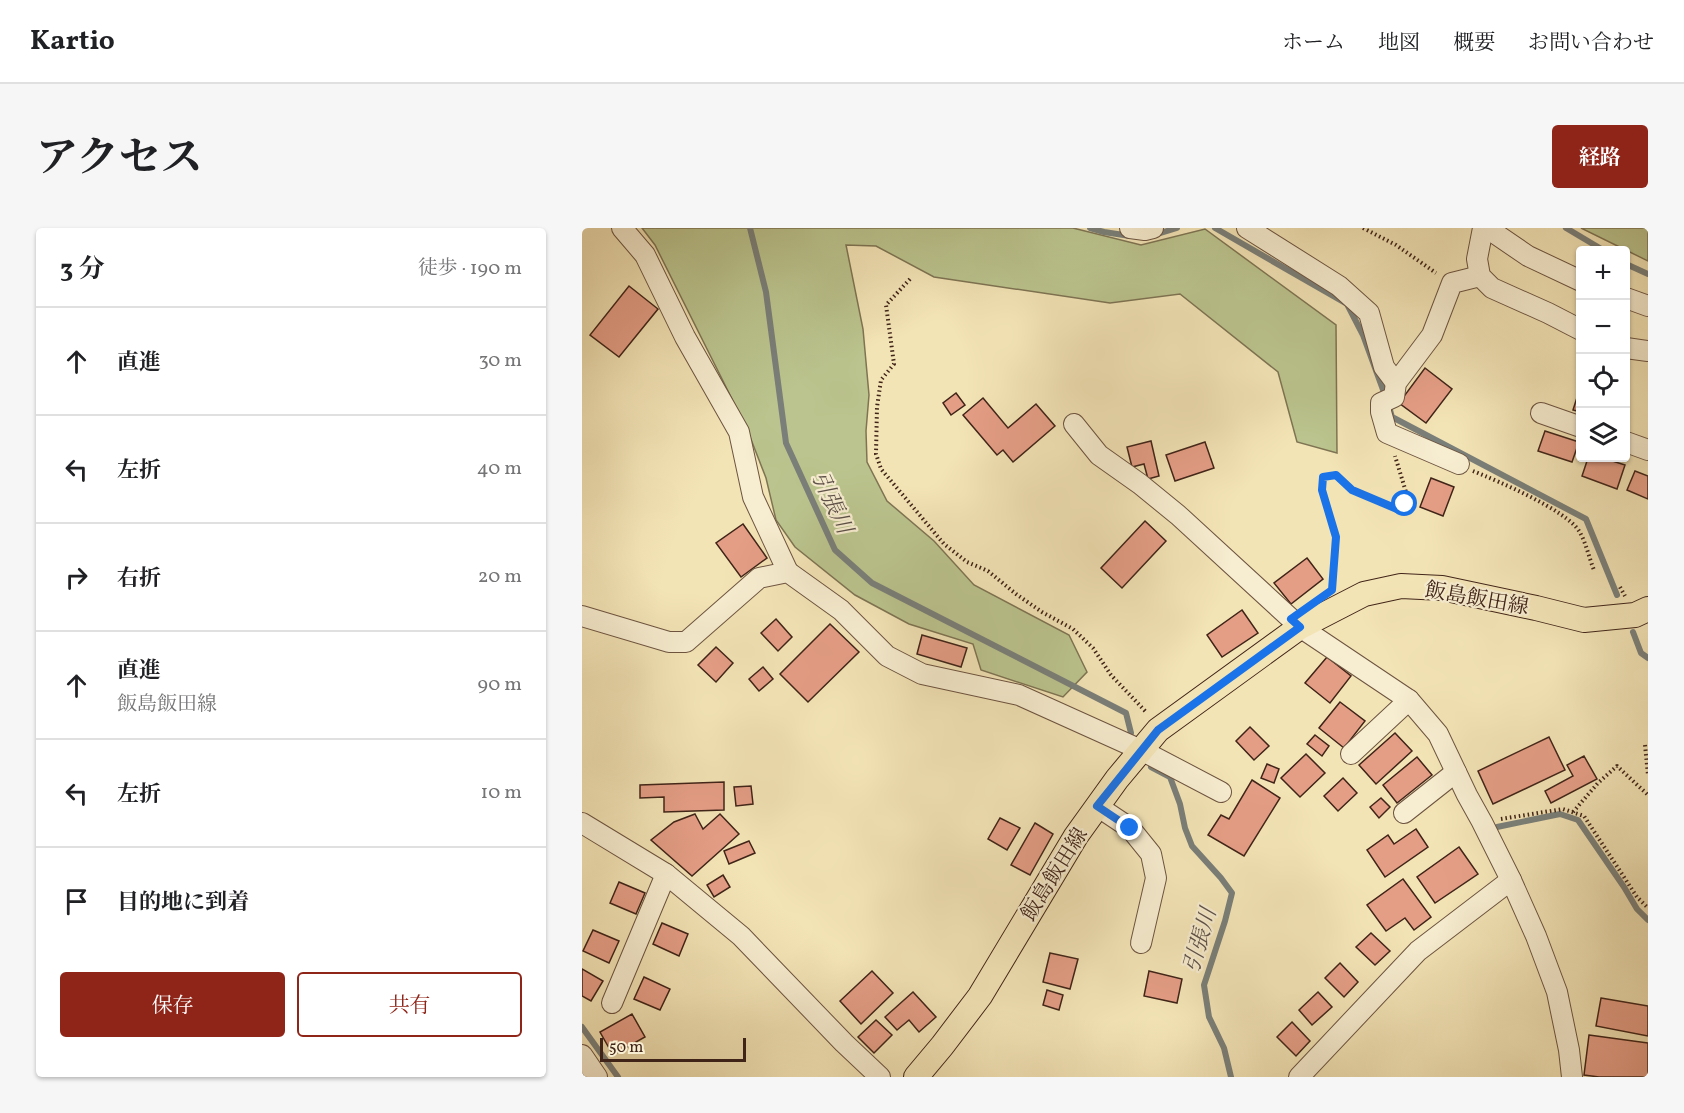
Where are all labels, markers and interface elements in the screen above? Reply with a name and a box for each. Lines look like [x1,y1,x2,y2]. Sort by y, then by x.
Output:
text: Kartio [30,22,115,61]
text: ホーム [1282,29,1345,58]
text: 地図 [1378,29,1420,58]
text: 概要 [1453,29,1495,58]
text: お問い合わせ [1528,29,1654,58]
button: 経路 [1552,125,1648,188]
text: アクセス [36,131,203,190]
map controls [1576,246,1630,462]
button: + [1576,246,1630,300]
text: 3 分 [60,252,104,288]
text: 徒歩 · 190 m [418,255,522,283]
button: − [1576,300,1630,354]
icon: ahead [60,345,93,378]
text: 30 m [478,347,522,375]
text: 直進 [117,348,161,379]
button: locate [1576,354,1630,408]
button: layers [1576,408,1630,462]
icon: left [60,453,93,486]
text: 40 m [477,455,522,483]
text: 左折 [117,456,161,487]
water label: 引張川 [803,467,860,541]
route start [1391,490,1417,516]
icon: right [60,561,93,594]
text: 20 m [478,563,522,591]
text: 右折 [117,564,161,595]
street label: 飯島飯田線 [1423,576,1531,623]
text: 直進 [117,656,161,687]
icon: ahead [60,669,93,702]
text: 90 m [478,671,522,699]
text: 飯島飯田線 [117,691,217,719]
icon: left [60,777,93,810]
text: 10 m [481,779,522,807]
text: 左折 [117,780,161,811]
route end [1116,814,1142,840]
street label: 飯島飯田線 [1015,823,1095,927]
icon: arrive [60,885,93,918]
text: 目的地に到着 [117,888,249,919]
water label: 引張川 [1177,903,1226,977]
button: 保存 [60,972,285,1037]
button: 共有 [297,972,522,1037]
scale bar [600,1035,746,1062]
text: 50 m [609,1037,643,1059]

